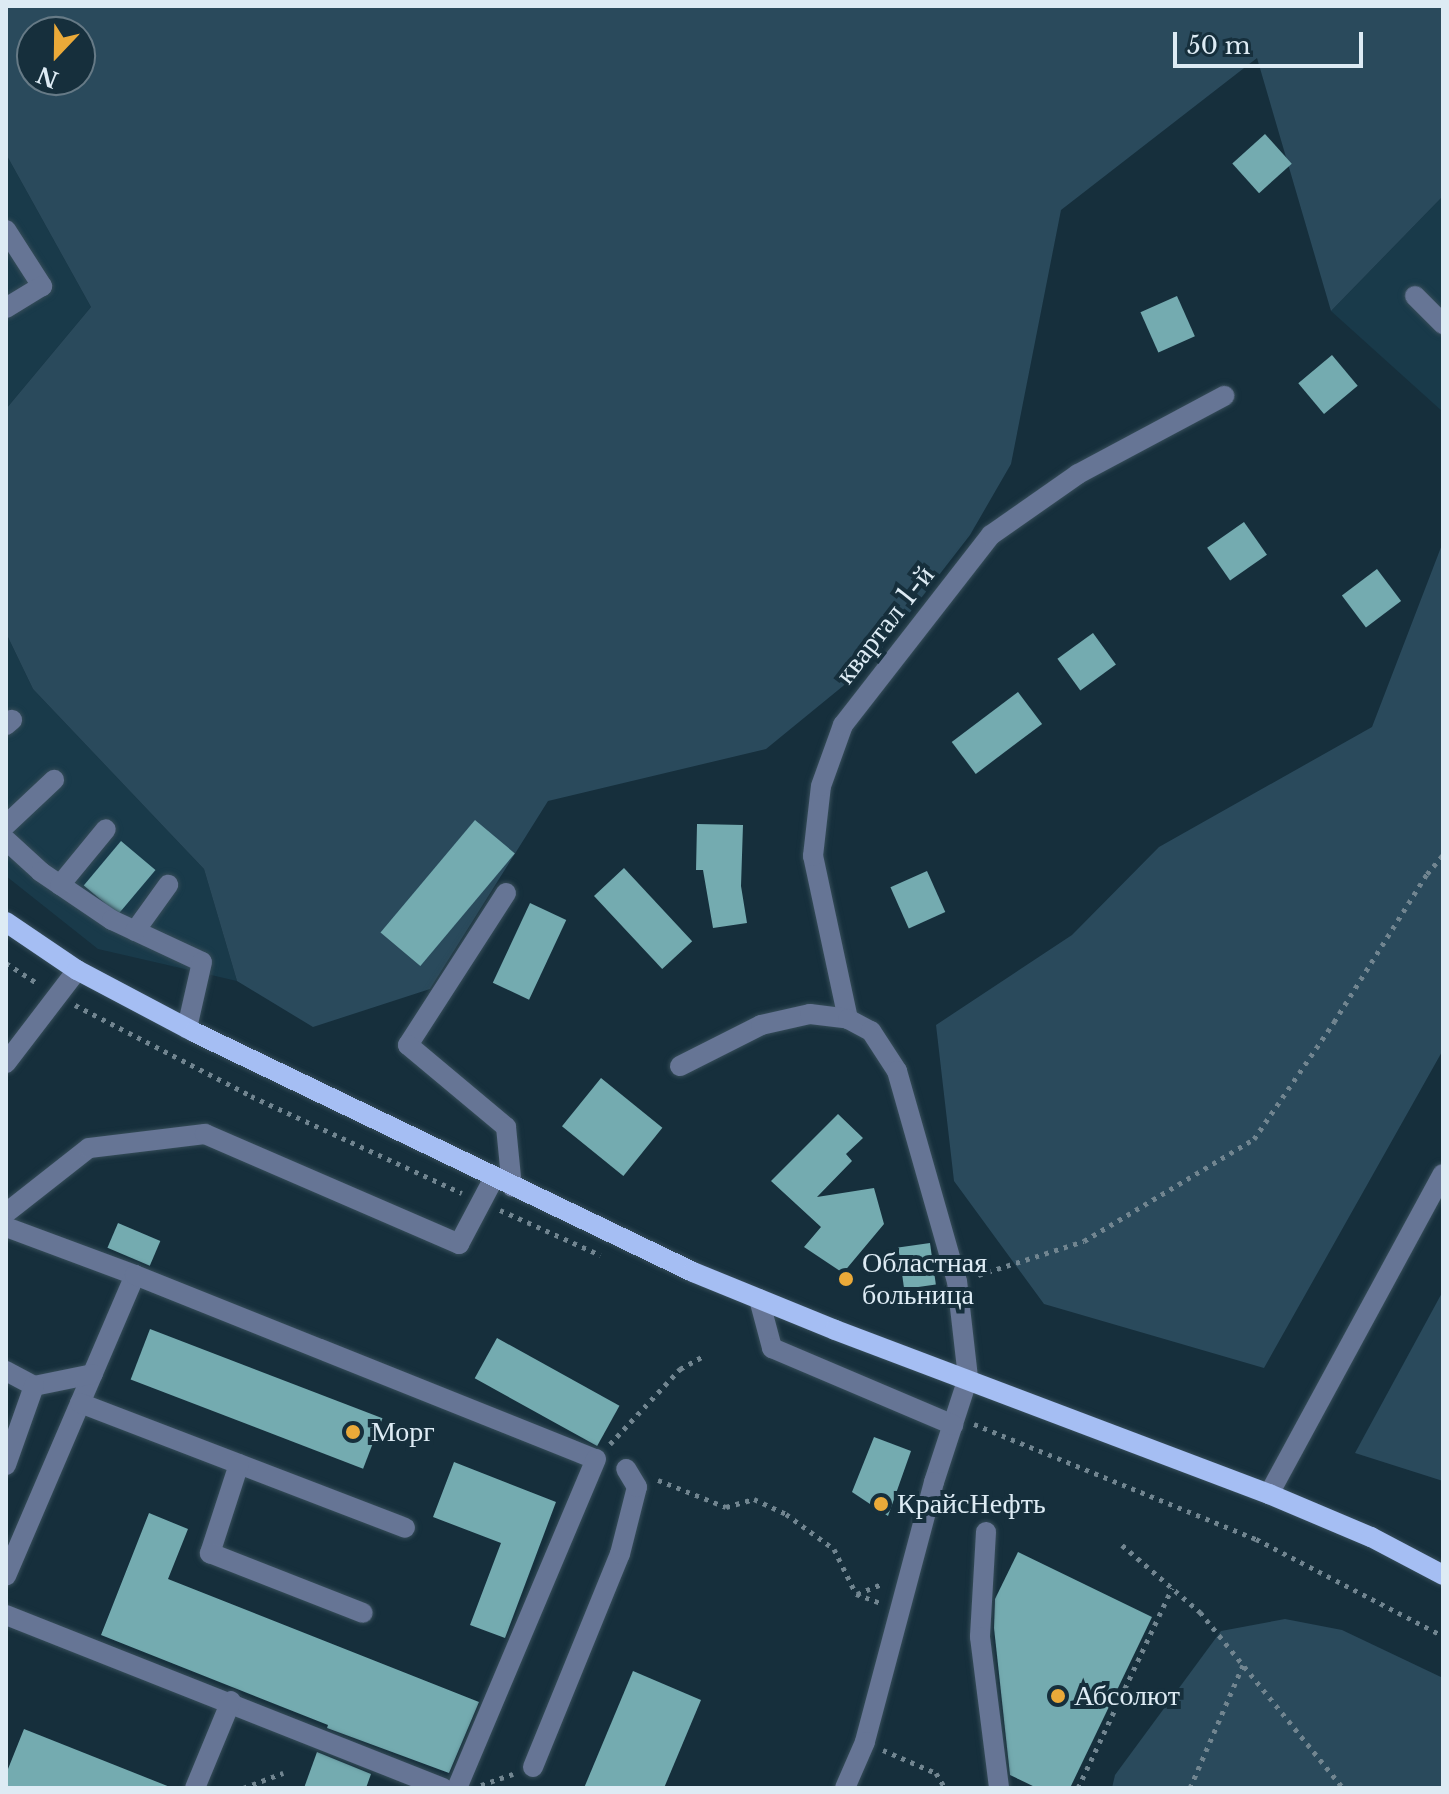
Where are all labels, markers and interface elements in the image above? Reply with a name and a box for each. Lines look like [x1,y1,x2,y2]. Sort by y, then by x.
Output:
north arrow [16,16,96,96]
scale bar [1177,16,1367,66]
text: 50 m [1187,31,1250,60]
text: N [33,60,62,93]
street label: квартал 1-й [829,559,941,691]
place label: Областная больница [862,1246,987,1312]
marker: Областная больница [837,1270,855,1288]
place label: Морг [371,1415,435,1449]
marker: Морг [342,1421,364,1443]
place label: КрайсНефть [897,1487,1046,1521]
marker: КрайсНефть [872,1495,890,1513]
place label: Абсолют [1074,1679,1180,1713]
marker: Абсолют [1049,1687,1067,1705]

